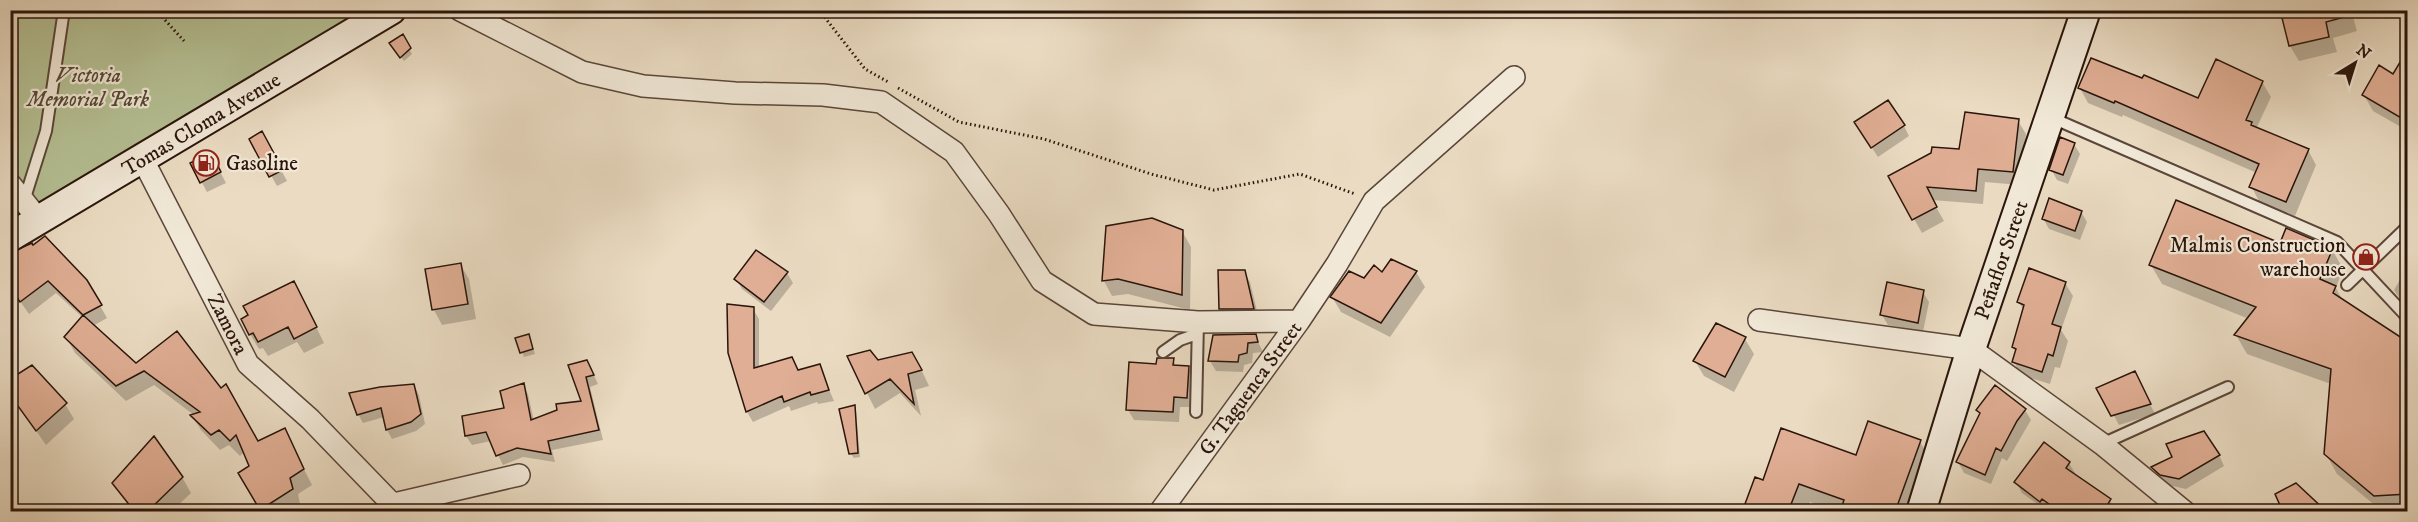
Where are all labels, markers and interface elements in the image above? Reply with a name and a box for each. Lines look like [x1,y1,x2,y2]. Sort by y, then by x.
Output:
north arrow [2325,33,2385,93]
text: N [2352,40,2375,64]
park label: Victoria Memorial Park [25,63,149,113]
street label: Tomas Cloma Avenue [118,67,286,182]
fuel station icon: Gasoline [191,148,221,178]
place label: Gasoline [226,151,298,177]
street label: Peñaflor Street [1969,197,2035,323]
place label: Malmis Construction warehouse [2170,233,2346,283]
shop icon: Malmis Construction warehouse [2351,242,2381,272]
street label: Zamora [201,290,253,359]
street label: G. Taguenca Street [1194,316,1308,461]

